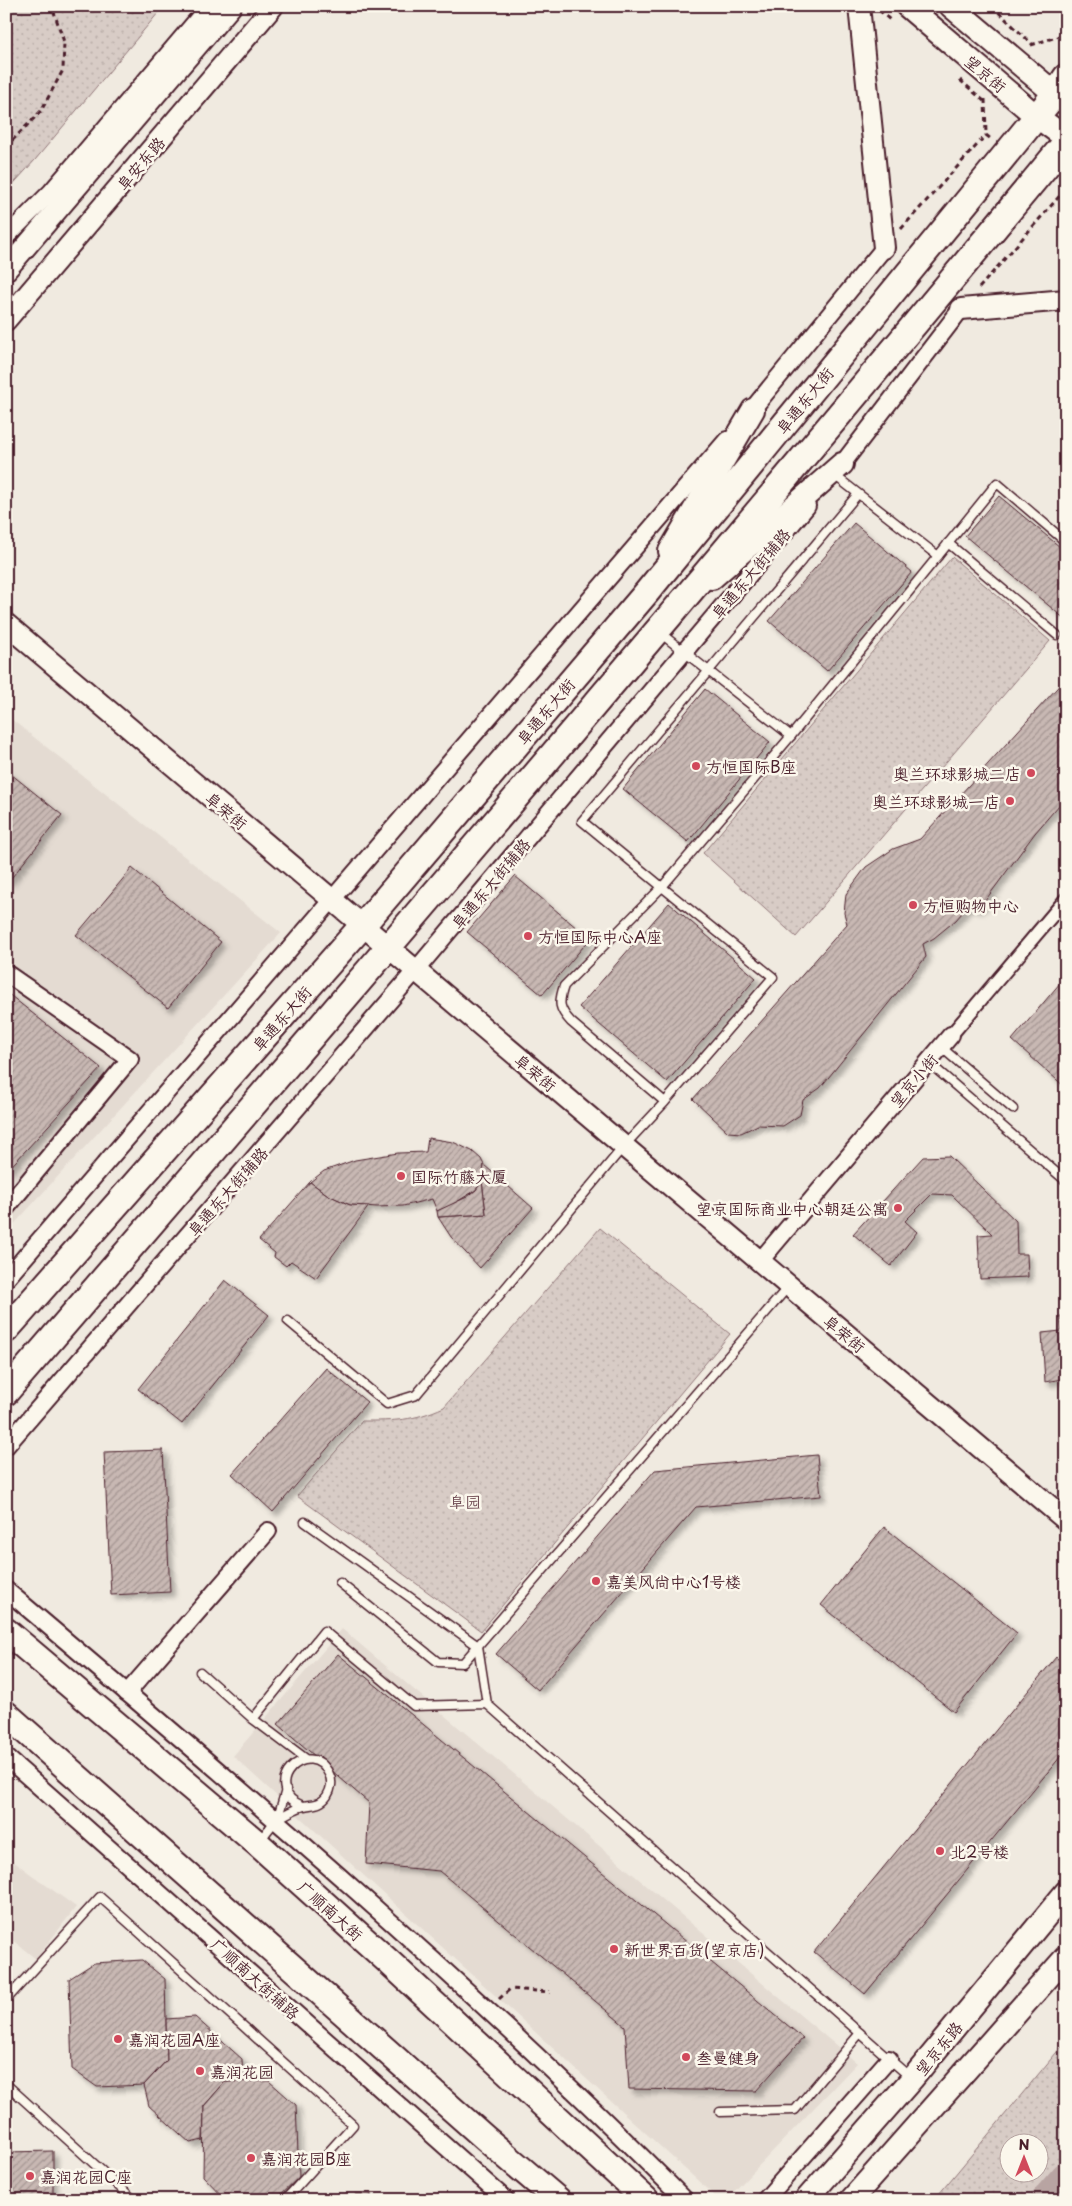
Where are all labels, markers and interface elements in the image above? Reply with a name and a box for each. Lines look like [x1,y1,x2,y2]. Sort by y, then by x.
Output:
street label: 望京街 [960,48,1012,98]
street label: 阜安东路 [110,131,170,195]
street label: 阜通东大街 [769,361,839,439]
street label: 阜通东大街辅路 [705,522,795,624]
street label: 阜通东大街 [510,673,580,749]
place label: 方恒国际B座 [706,754,797,778]
marker: 方恒国际B座 [690,760,702,772]
place label: 奥兰环球影城二店 [893,761,1021,785]
marker: 奥兰环球影城二店 [1025,767,1037,779]
street label: 阜荣街 [201,785,253,835]
place label: 奥兰环球影城一店 [872,789,1000,813]
marker: 奥兰环球影城一店 [1004,795,1016,807]
street label: 阜通东大街辅路 [445,832,535,934]
place label: 方恒购物中心 [923,893,1019,917]
marker: 方恒购物中心 [907,899,919,911]
place label: 方恒国际中心A座 [538,924,662,948]
marker: 方恒国际中心A座 [522,930,534,942]
street label: 阜通东大街 [246,980,316,1056]
street label: 阜荣街 [510,1047,562,1097]
street label: 望京小街 [883,1048,943,1112]
street label: 阜通东大街辅路 [181,1141,273,1241]
place label: 国际竹藤大厦 [411,1164,507,1188]
marker: 国际竹藤大厦 [395,1170,407,1182]
place label: 望京国际商业中心朝廷公寓 [696,1196,888,1220]
marker: 望京国际商业中心朝廷公寓 [892,1202,904,1214]
street label: 阜荣街 [819,1308,871,1358]
park label: 阜园 [449,1489,481,1513]
place label: 嘉美风尚中心1号楼 [606,1569,741,1593]
marker: 嘉美风尚中心1号楼 [590,1575,602,1587]
place label: 北2号楼 [950,1839,1009,1863]
marker: 北2号楼 [934,1845,946,1857]
street label: 广顺南大街 [293,1874,369,1946]
street label: 广顺南大街辅路 [206,1932,306,2024]
place label: 新世界百货(望京店) [624,1937,765,1961]
marker: 新世界百货(望京店) [608,1943,620,1955]
street label: 望京东路 [909,2016,967,2080]
place label: 嘉润花园A座 [128,2027,220,2051]
marker: 嘉润花园A座 [112,2033,124,2045]
place label: 叁曼健身 [696,2045,760,2069]
marker: 叁曼健身 [680,2051,692,2063]
place label: 嘉润花园 [210,2059,274,2083]
marker: 嘉润花园 [194,2065,206,2077]
north arrow [1000,2134,1050,2184]
text: N [1018,2134,1030,2155]
place label: 嘉润花园B座 [261,2146,352,2170]
marker: 嘉润花园B座 [245,2152,257,2164]
place label: 嘉润花园C座 [40,2164,132,2188]
marker: 嘉润花园C座 [24,2170,36,2182]

